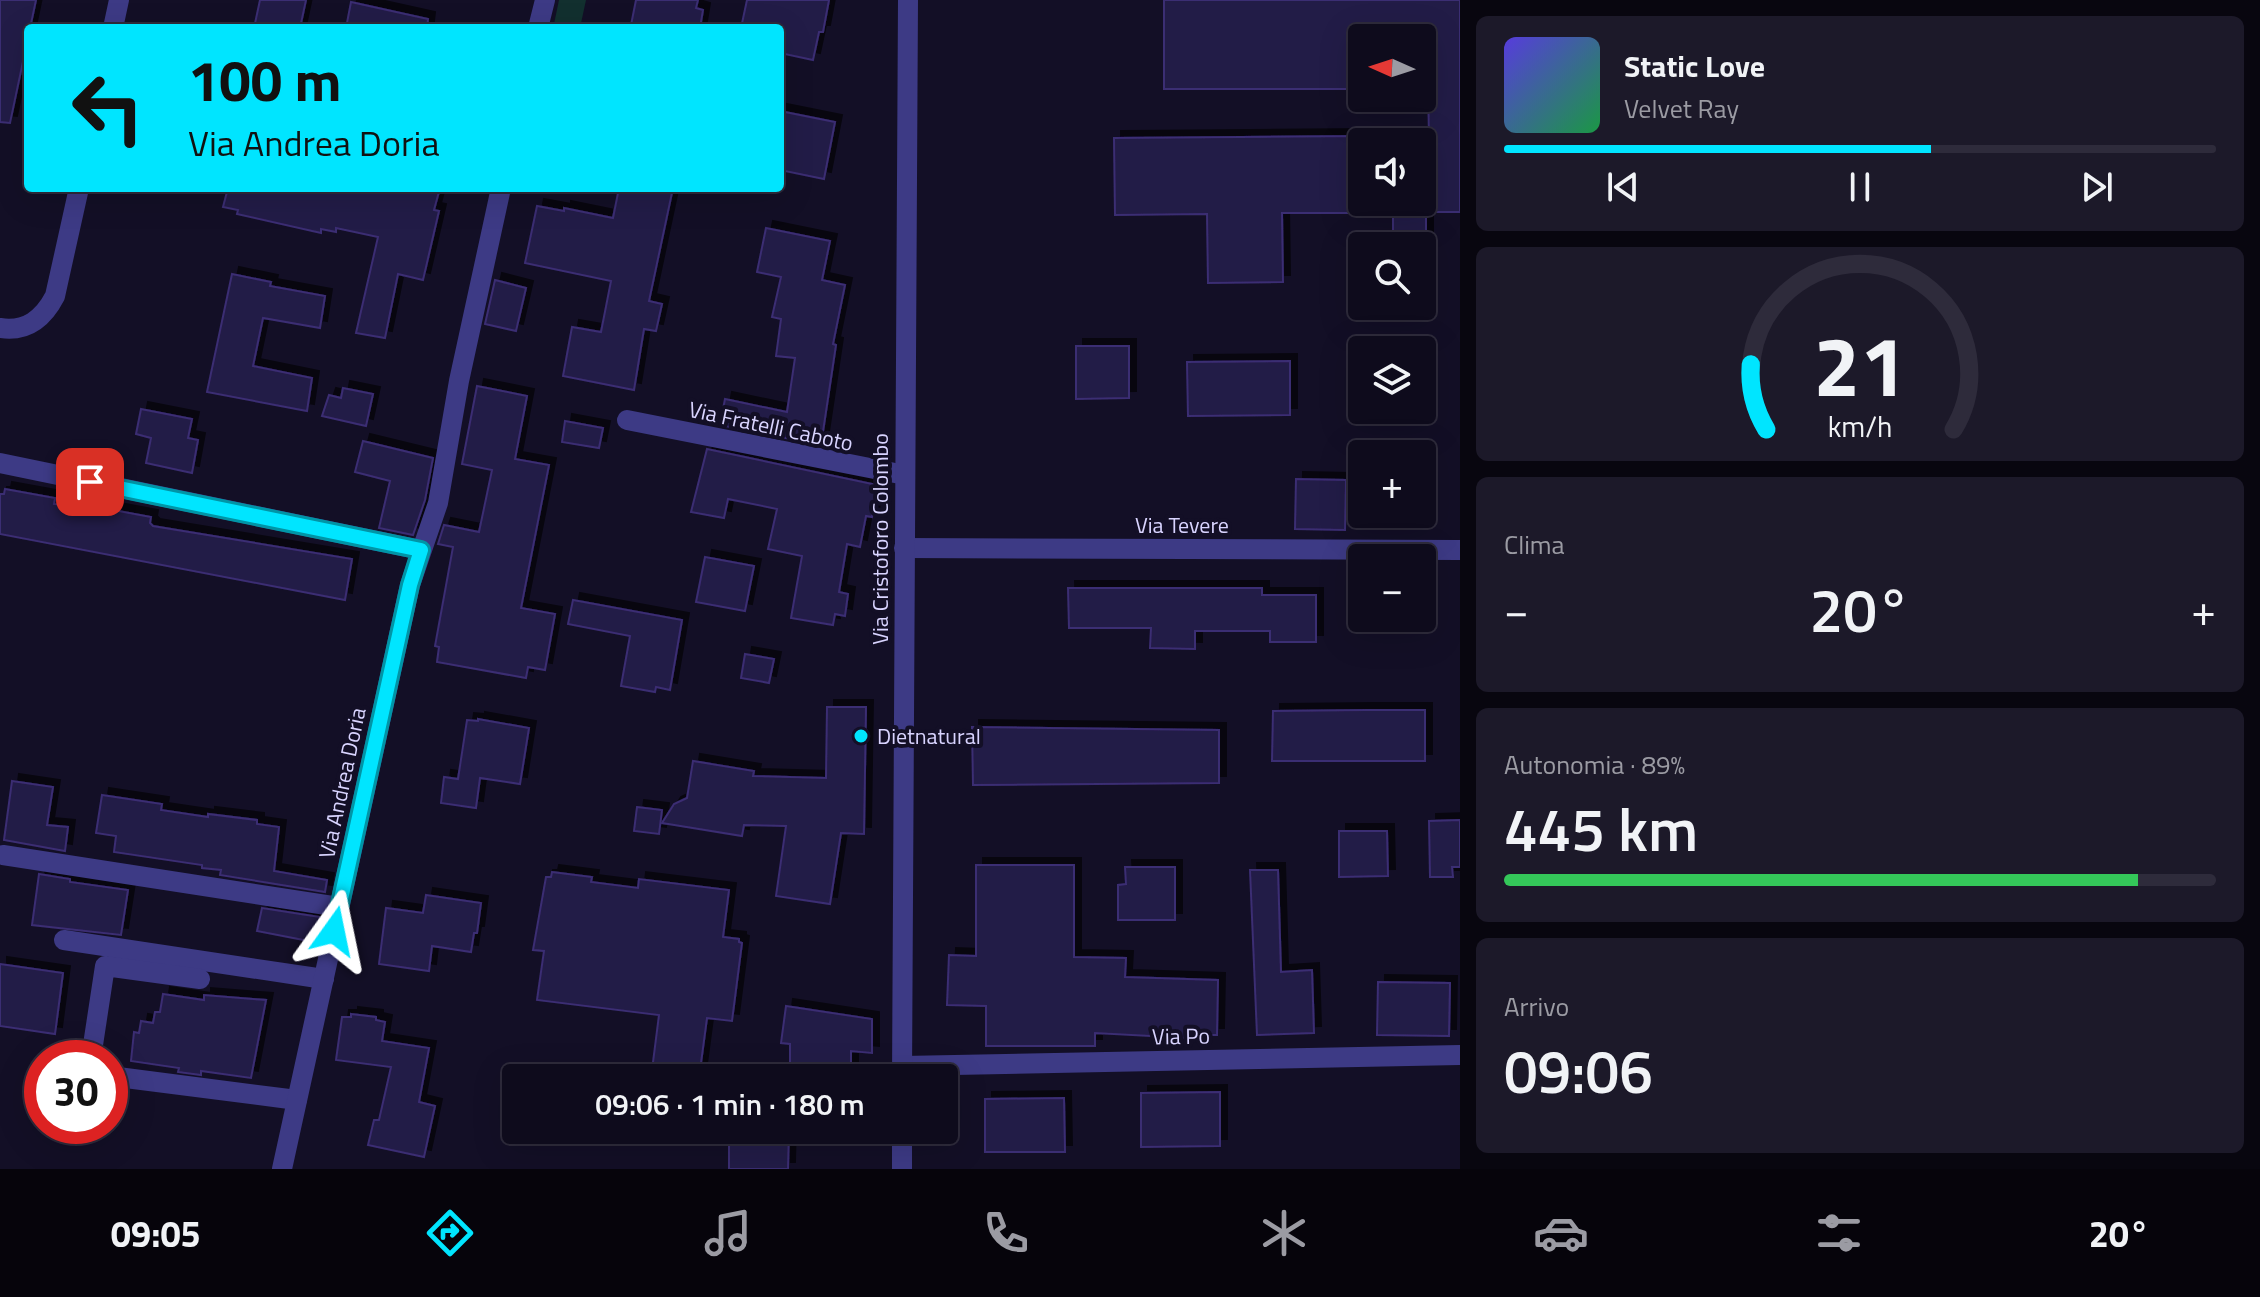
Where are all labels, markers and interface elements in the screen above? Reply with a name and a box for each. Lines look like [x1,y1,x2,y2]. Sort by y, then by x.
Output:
north arrow [1348,24,1436,112]
map controls [1348,24,1436,632]
text: 100 m [188,38,341,123]
text: Static Love [1624,43,1765,89]
icon: left [56,56,160,160]
text: Velvet Ray [1624,89,1739,128]
text: Via Andrea Doria [188,115,439,170]
button: sound [1348,128,1436,216]
icon: previous [1601,165,1645,209]
icon: pause [1838,165,1882,209]
icon: next [2075,165,2119,209]
button: search [1348,232,1436,320]
text: 21 [1813,301,1907,427]
button: layers [1348,336,1436,424]
street label: Via Fratelli Caboto [686,392,856,460]
text: km/h [1828,405,1892,448]
street label: Via Cristoforo Colombo [863,433,897,645]
button: + [1348,440,1436,528]
pin [56,448,124,516]
icon: arrive [68,460,112,504]
street label: Via Tevere [1135,508,1229,542]
text: Clima [1504,525,1565,564]
button: − [1348,544,1436,632]
text: 20° [1810,564,1910,655]
text: − [1504,576,1529,643]
text: + [2191,576,2216,643]
street label: Via Andrea Doria [309,704,375,862]
place label: Dietnatural [877,719,981,753]
marker: Dietnatural [852,727,870,745]
text: Autonomia · 89% [1504,745,1685,784]
text: 445 km [1504,783,1698,874]
position arrow [292,889,376,973]
text: Arrivo [1504,987,1569,1026]
street label: Via Po [1152,1018,1210,1054]
text: 09:06 [1504,1025,1653,1116]
speed limit sign: 30 [24,1040,128,1144]
text: 09:06 · 1 min · 180 m [595,1081,865,1127]
icon: directions [422,1205,478,1261]
icon: music [700,1205,756,1261]
icon: phone [978,1205,1034,1261]
icon: climate [1256,1205,1312,1261]
icon: car [1533,1205,1589,1261]
icon: filters [1811,1205,1867,1261]
text: 09:05 [111,1206,201,1261]
text: 20° [2089,1206,2149,1261]

